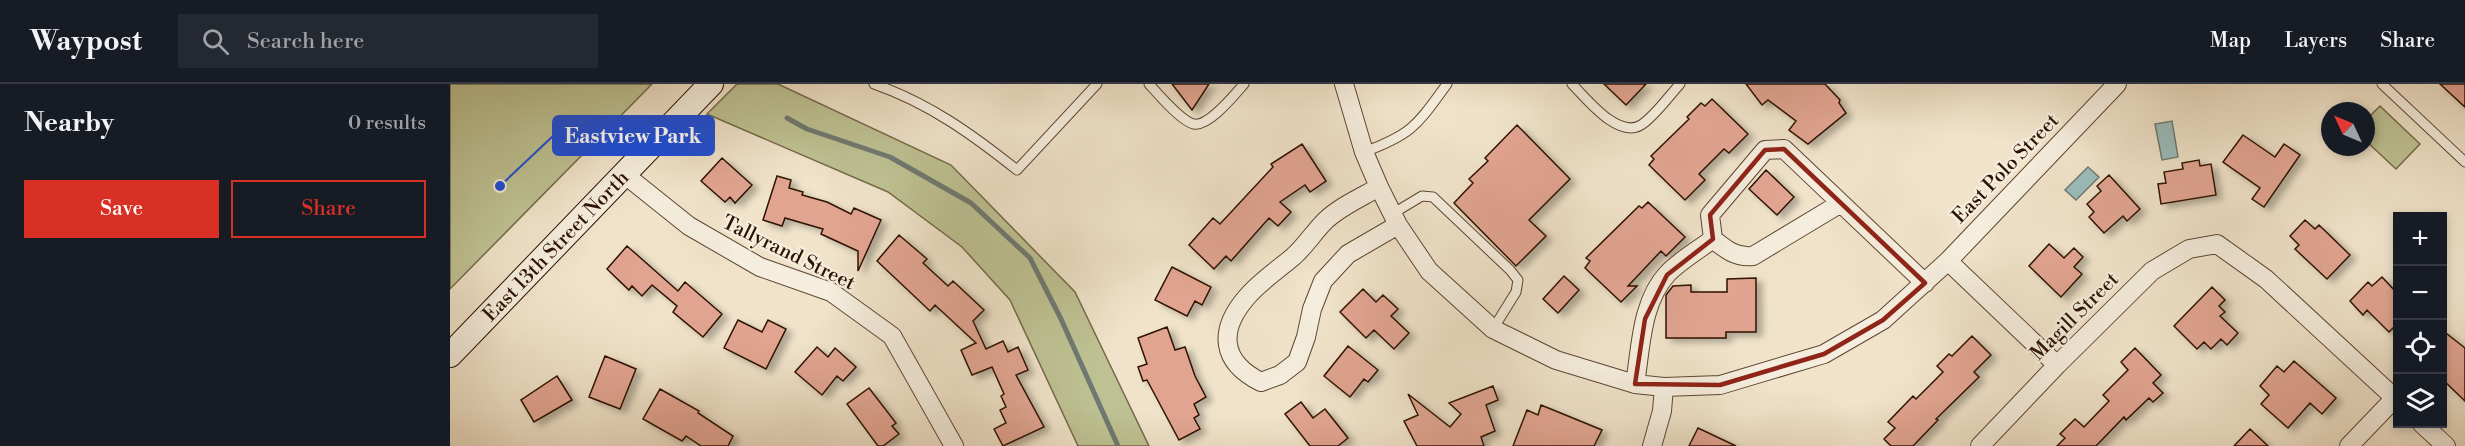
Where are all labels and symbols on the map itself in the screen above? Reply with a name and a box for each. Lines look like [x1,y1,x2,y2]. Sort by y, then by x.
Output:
north arrow [2321,102,2375,156]
street label: East Polo Street [1947,109,2065,229]
callout: Eastview Park [553,116,714,155]
text: Eastview Park [564,124,703,150]
street label: East 13th Street North [478,166,635,327]
street label: Tallyrand Street [718,210,859,296]
street label: Magill Street [2026,268,2125,367]

